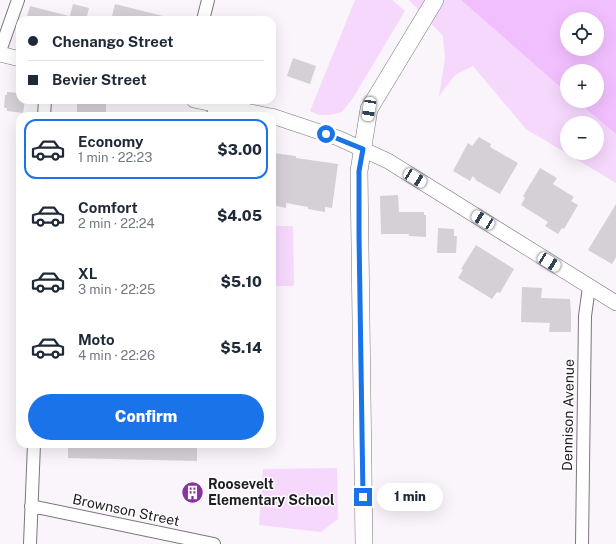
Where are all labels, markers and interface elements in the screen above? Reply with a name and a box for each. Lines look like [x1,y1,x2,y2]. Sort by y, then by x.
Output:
map controls [560,12,604,160]
button: locate [560,12,604,56]
text: Chenango Street [52,33,174,50]
button: + [560,64,604,108]
text: Bevier Street [52,71,147,88]
car [361,96,377,122]
button: − [560,116,604,160]
route start [317,125,335,143]
icon: car [30,131,66,167]
text: Economy [78,133,143,150]
text: $3.00 [217,141,262,158]
text: 1 min · 22:23 [78,150,152,165]
car [402,167,428,189]
icon: car [30,197,66,233]
text: Comfort [78,199,138,216]
text: $4.05 [217,207,262,224]
car [470,209,496,231]
text: 2 min · 22:24 [78,216,155,231]
car [536,251,562,273]
icon: car [30,263,66,299]
text: XL [78,265,97,282]
text: $5.10 [220,273,262,290]
text: 3 min · 22:25 [78,282,155,297]
icon: car [30,329,66,365]
text: Moto [78,331,115,348]
text: $5.14 [220,339,262,356]
text: 4 min · 22:26 [78,348,155,363]
street label: Dennison Avenue [559,359,577,471]
button: Confirm [28,394,264,440]
place label: Roosevelt Elementary School [208,476,335,508]
building icon: Roosevelt Elementary School [180,479,206,505]
callout: 1 min [377,483,443,511]
route end [354,488,372,506]
text: 1 min [394,489,426,504]
street label: Brownson Street [71,491,181,529]

